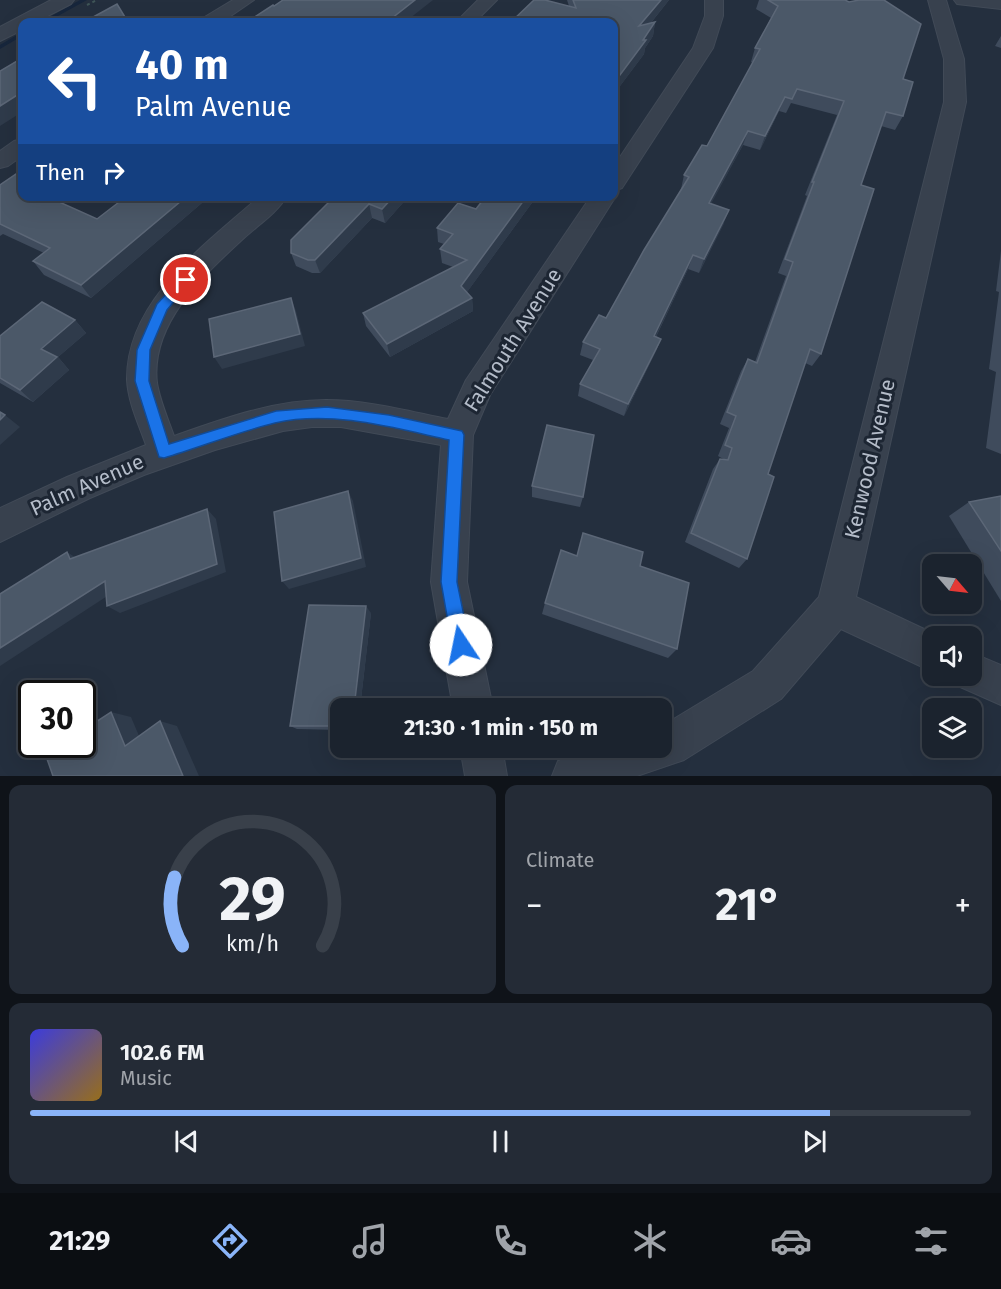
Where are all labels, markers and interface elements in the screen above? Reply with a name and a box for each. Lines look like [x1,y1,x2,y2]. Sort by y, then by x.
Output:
text: 40 m [135,40,229,90]
icon: left [36,42,114,120]
text: Palm Avenue [135,91,291,123]
icon: right [97,156,130,189]
text: Then [36,159,85,186]
pin [160,254,211,305]
icon: arrive [169,263,202,296]
street label: Falmouth Avenue [459,264,567,416]
street label: Kenwood Avenue [839,377,901,541]
street label: Palm Avenue [26,448,148,522]
north arrow [922,554,982,614]
map controls [922,554,982,758]
position arrow [429,613,493,677]
button: sound [922,626,982,686]
speed limit sign: 30 [18,680,96,758]
button: layers [922,698,982,758]
text: 21:30 · 1 min · 150 m [404,714,598,741]
text: Climate [526,848,594,872]
text: 29 [219,862,286,937]
text: 21° [715,878,782,932]
text: − [526,886,543,926]
text: + [955,886,971,926]
text: km/h [226,932,279,958]
text: 102.6 FM [120,1039,204,1066]
text: Music [120,1066,172,1090]
icon: previous [170,1125,203,1158]
icon: pause [484,1125,517,1158]
icon: next [798,1125,831,1158]
icon: directions [209,1220,251,1262]
icon: music [349,1220,391,1262]
icon: phone [489,1220,531,1262]
icon: climate [629,1220,671,1262]
icon: car [770,1220,812,1262]
icon: filters [910,1220,952,1262]
text: 21:29 [49,1225,110,1257]

